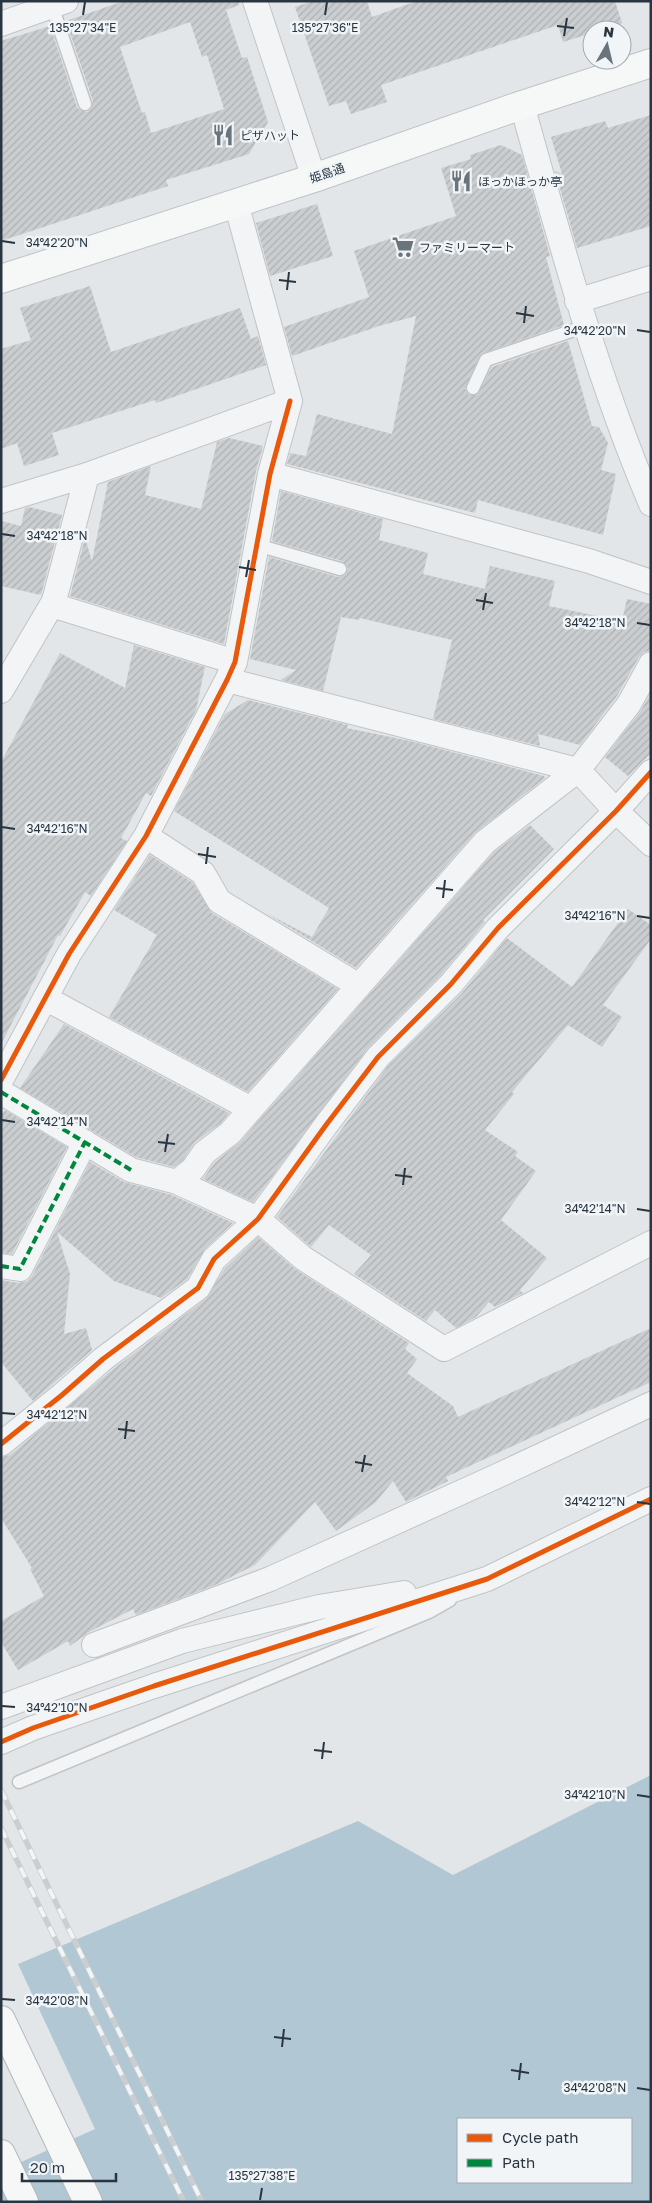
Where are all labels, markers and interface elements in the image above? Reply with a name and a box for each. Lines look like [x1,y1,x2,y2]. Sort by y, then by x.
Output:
text: 135°27'34"E [50,20,116,35]
text: 135°27'36"E [292,20,358,35]
north arrow [582,20,632,70]
text: N [602,22,615,41]
restaurant icon: ピザハット [210,122,236,148]
place label: ピザハット [240,128,300,143]
street label: 姫島通 [308,160,346,186]
restaurant icon: ほっかほっか亭 [448,168,474,194]
place label: ほっかほっか亭 [478,174,562,189]
supermarket icon: ファミリーマート [390,234,416,260]
text: 34°42'20"N [26,235,88,250]
place label: ファミリーマート [419,240,515,255]
text: 34°42'20"N [564,323,626,338]
text: 34°42'18"N [26,528,88,543]
text: 34°42'18"N [564,615,626,630]
text: 34°42'16"N [26,821,88,836]
text: 34°42'16"N [564,908,626,923]
text: 34°42'14"N [26,1114,88,1129]
text: 34°42'14"N [564,1201,626,1216]
text: 34°42'12"N [27,1407,87,1422]
text: 34°42'12"N [565,1494,625,1509]
text: 34°42'10"N [26,1700,88,1715]
text: 34°42'10"N [564,1787,626,1802]
text: 34°42'08"N [26,1993,88,2008]
text: 34°42'08"N [564,2080,626,2095]
legend [457,2118,632,2183]
text: Cycle path [502,2128,578,2146]
scale bar [22,2150,116,2182]
text: Path [502,2153,535,2171]
text: 20 m [30,2158,65,2176]
text: 135°27'38"E [229,2168,295,2183]

